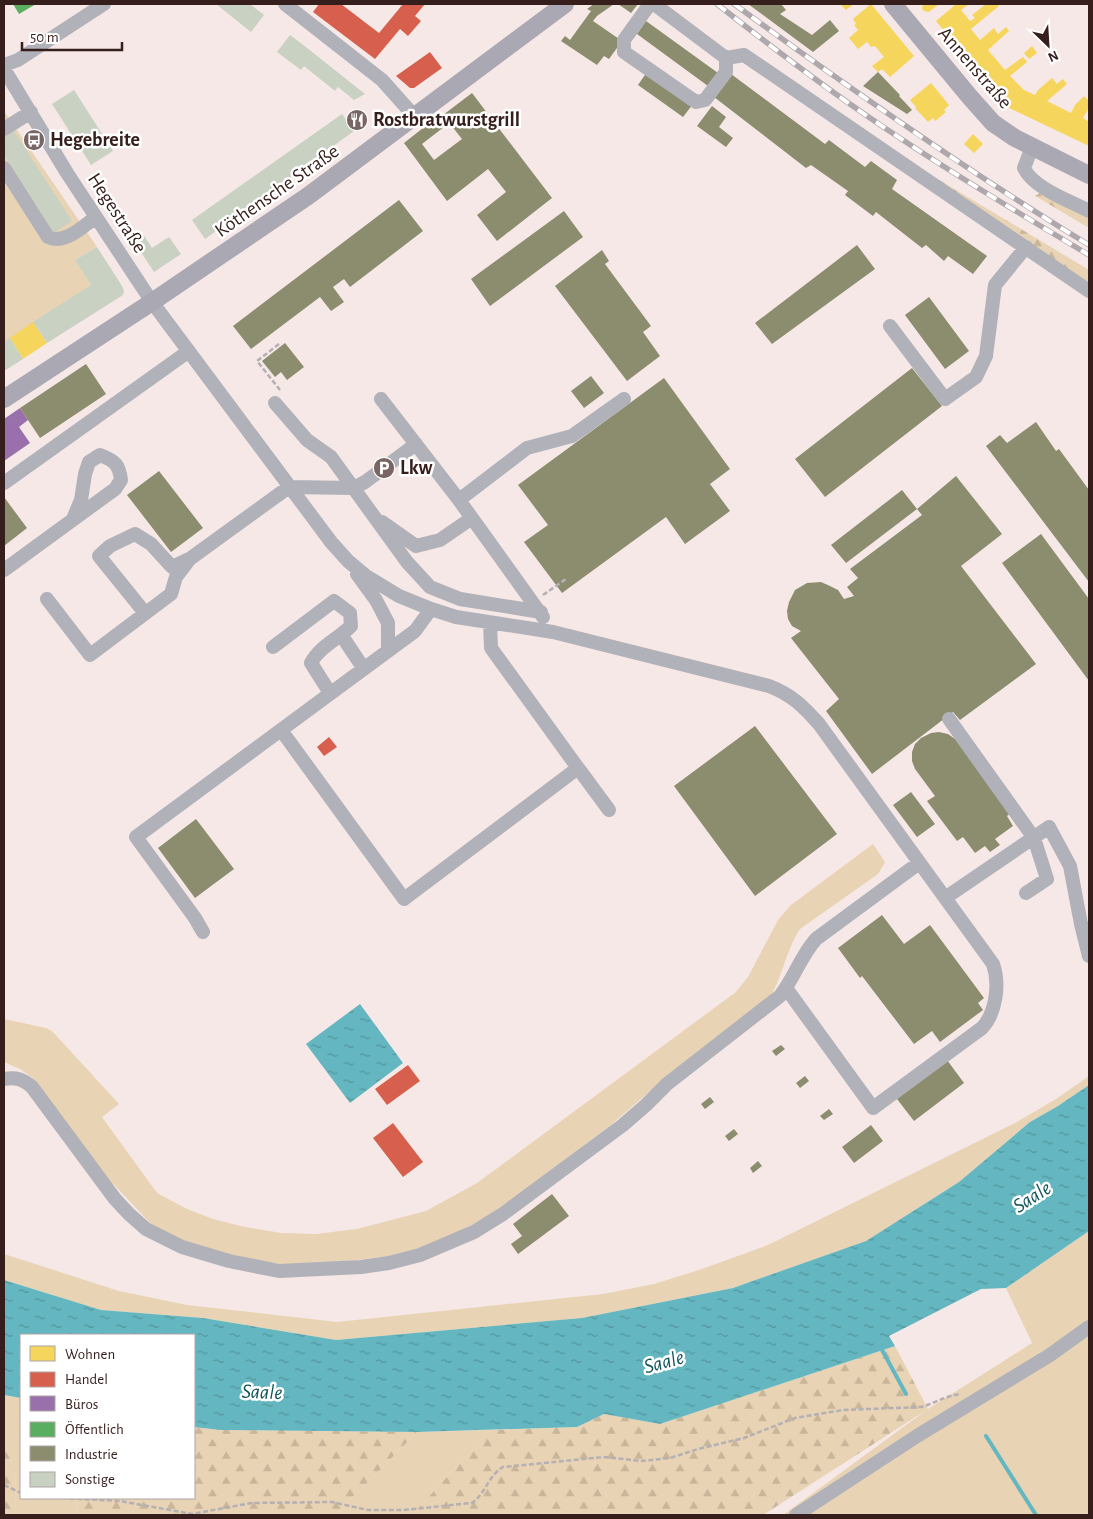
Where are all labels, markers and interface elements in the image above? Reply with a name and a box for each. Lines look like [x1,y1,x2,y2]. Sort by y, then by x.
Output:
scale bar [22,20,122,52]
north arrow [1023,20,1073,70]
street label: Annenstraße [934,23,1016,113]
text: 50 m [30,30,59,45]
text: N [1046,47,1060,64]
restaurant icon: Rostbratwurstgrill [345,108,369,132]
place label: Rostbratwurstgrill [373,110,520,130]
bus stop icon: Hegebreite [22,128,46,152]
place label: Hegebreite [50,130,140,150]
street label: Köthensche Straße [211,141,343,241]
street label: Hegestraße [84,169,150,257]
parking icon: Lkw [372,456,396,480]
place label: Lkw [400,458,433,478]
water label: Saale [1009,1177,1055,1217]
legend [20,1334,195,1499]
text: Wohnen [65,1347,115,1362]
water label: Saale [642,1347,686,1377]
text: Handel [65,1372,108,1387]
water label: Saale [241,1381,283,1403]
text: Büros [65,1397,98,1412]
text: Öffentlich [65,1420,124,1437]
text: Industrie [65,1447,118,1462]
text: Sonstige [65,1472,115,1487]

